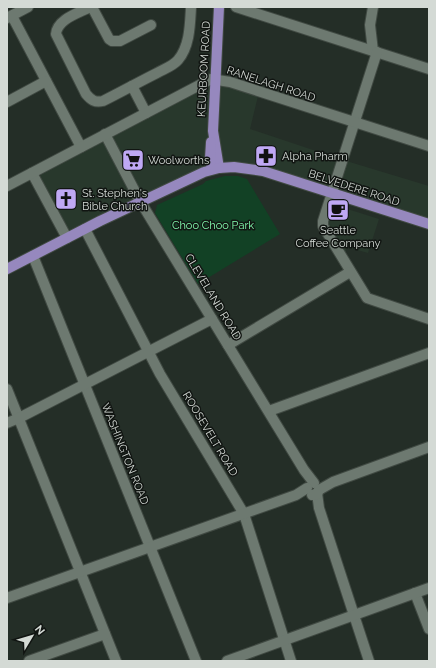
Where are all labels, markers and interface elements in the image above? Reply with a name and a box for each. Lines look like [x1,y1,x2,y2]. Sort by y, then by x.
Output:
street label: KEURBOOM ROAD [195,21,213,117]
street label: RANELAGH ROAD [225,64,317,105]
pharmacy icon: Alpha Pharm [253,143,279,169]
supermarket icon: Woolworths [120,147,146,173]
place label: Alpha Pharm [282,150,348,163]
place label: Woolworths [148,154,209,167]
street label: BELVEDERE ROAD [307,167,401,209]
church icon: St. Stephen's Bible Church [53,186,79,212]
place label: St. Stephen's Bible Church [82,187,147,213]
cafe icon: Seattle Coffee Company [325,197,351,223]
park label: Choo Choo Park [172,219,254,232]
place label: Seattle Coffee Company [295,224,381,250]
street label: CLEVELAND ROAD [182,252,244,343]
street label: ROOSEVELT ROAD [180,389,240,479]
street label: WASHINGTON ROAD [99,401,151,507]
north arrow [12,616,52,656]
text: N [32,623,47,637]

